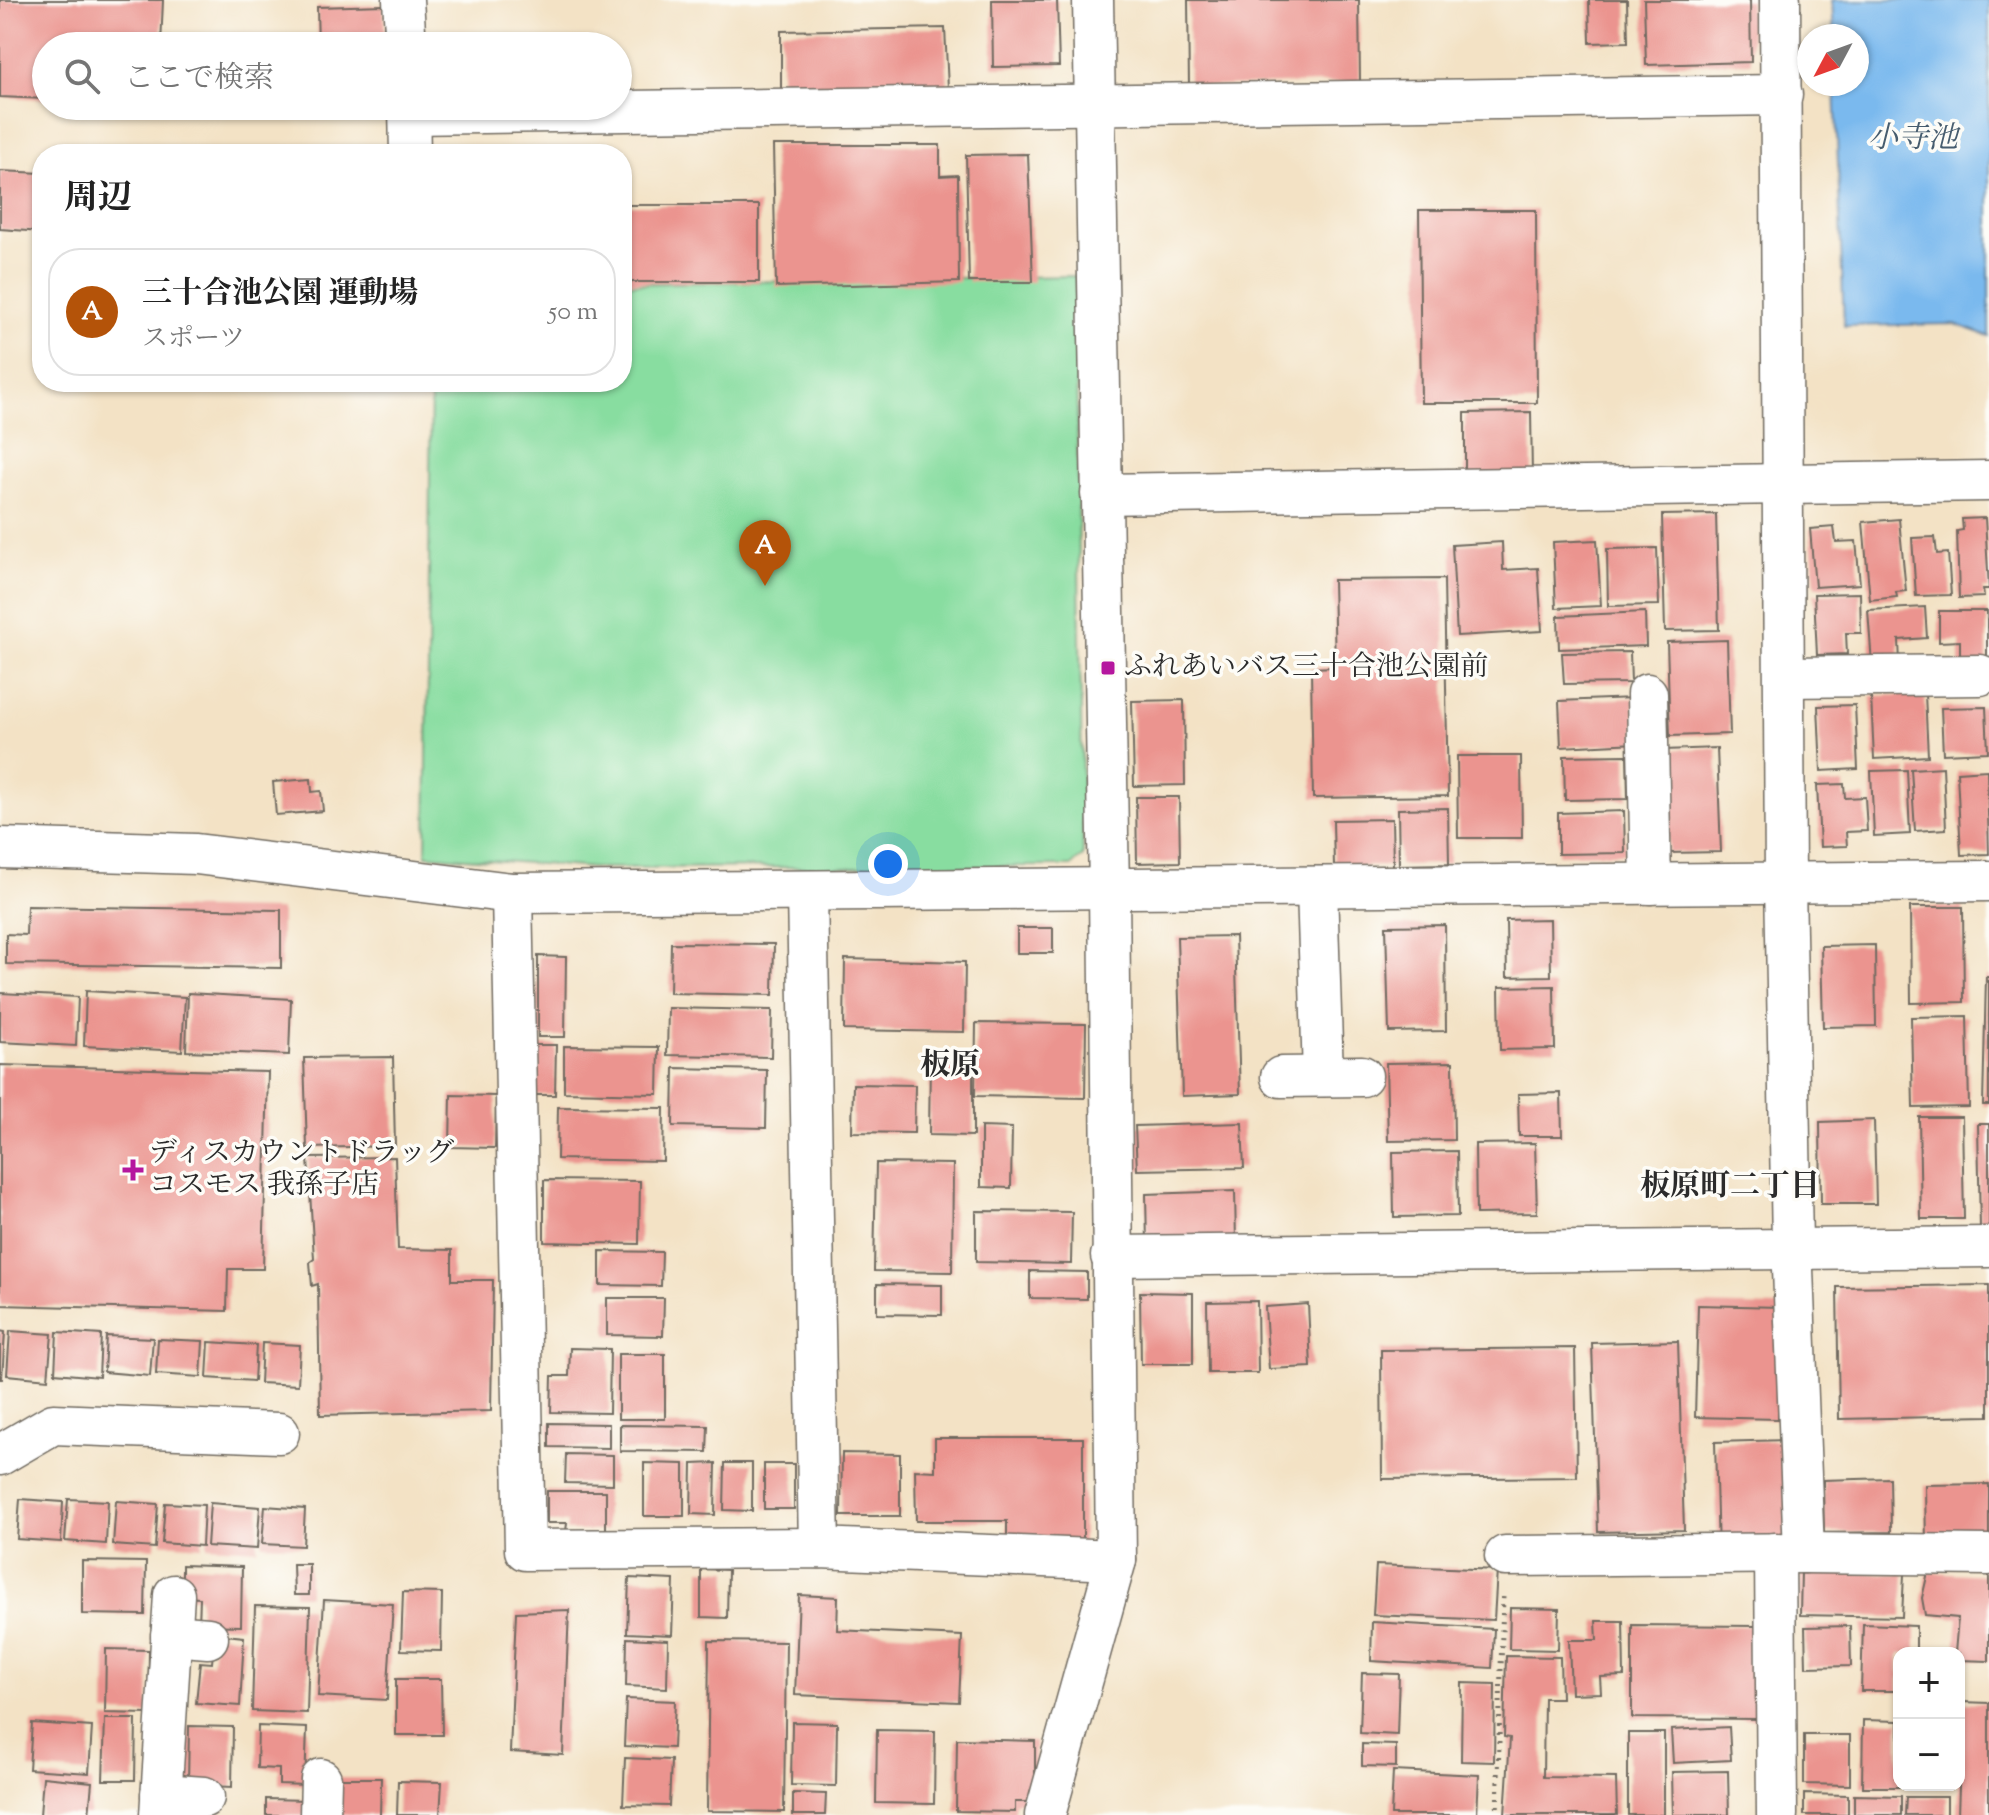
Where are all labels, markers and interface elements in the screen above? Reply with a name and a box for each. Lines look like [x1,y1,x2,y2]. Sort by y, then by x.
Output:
north arrow [1797,24,1869,96]
search box [32,32,632,120]
icon: search [60,54,104,98]
text: ここで検索 [124,58,274,101]
water label: 小寺池 [1868,118,1961,161]
text: 周辺 [64,175,132,224]
text: 三十合池公園 運動場 [142,273,418,316]
text: A [81,294,103,331]
text: 50 m [548,294,598,331]
text: スポーツ [142,321,245,358]
pin: A [739,520,791,586]
place label: ふれあいバス三十合池公園前 [1124,648,1488,688]
marker: ふれあいバス三十合池公園前 [1099,659,1117,677]
your location [868,844,908,884]
district label: 板原 [920,1045,980,1088]
place label: ディスカウントドラッグ コスモス 我孫子店 [149,1134,454,1206]
marker: ディスカウントドラッグ コスモス 我孫子店 [124,1161,142,1179]
district label: 板原町二丁目 [1640,1166,1820,1209]
map controls [1893,1647,1965,1791]
button: + [1893,1647,1965,1719]
button: − [1893,1719,1965,1791]

